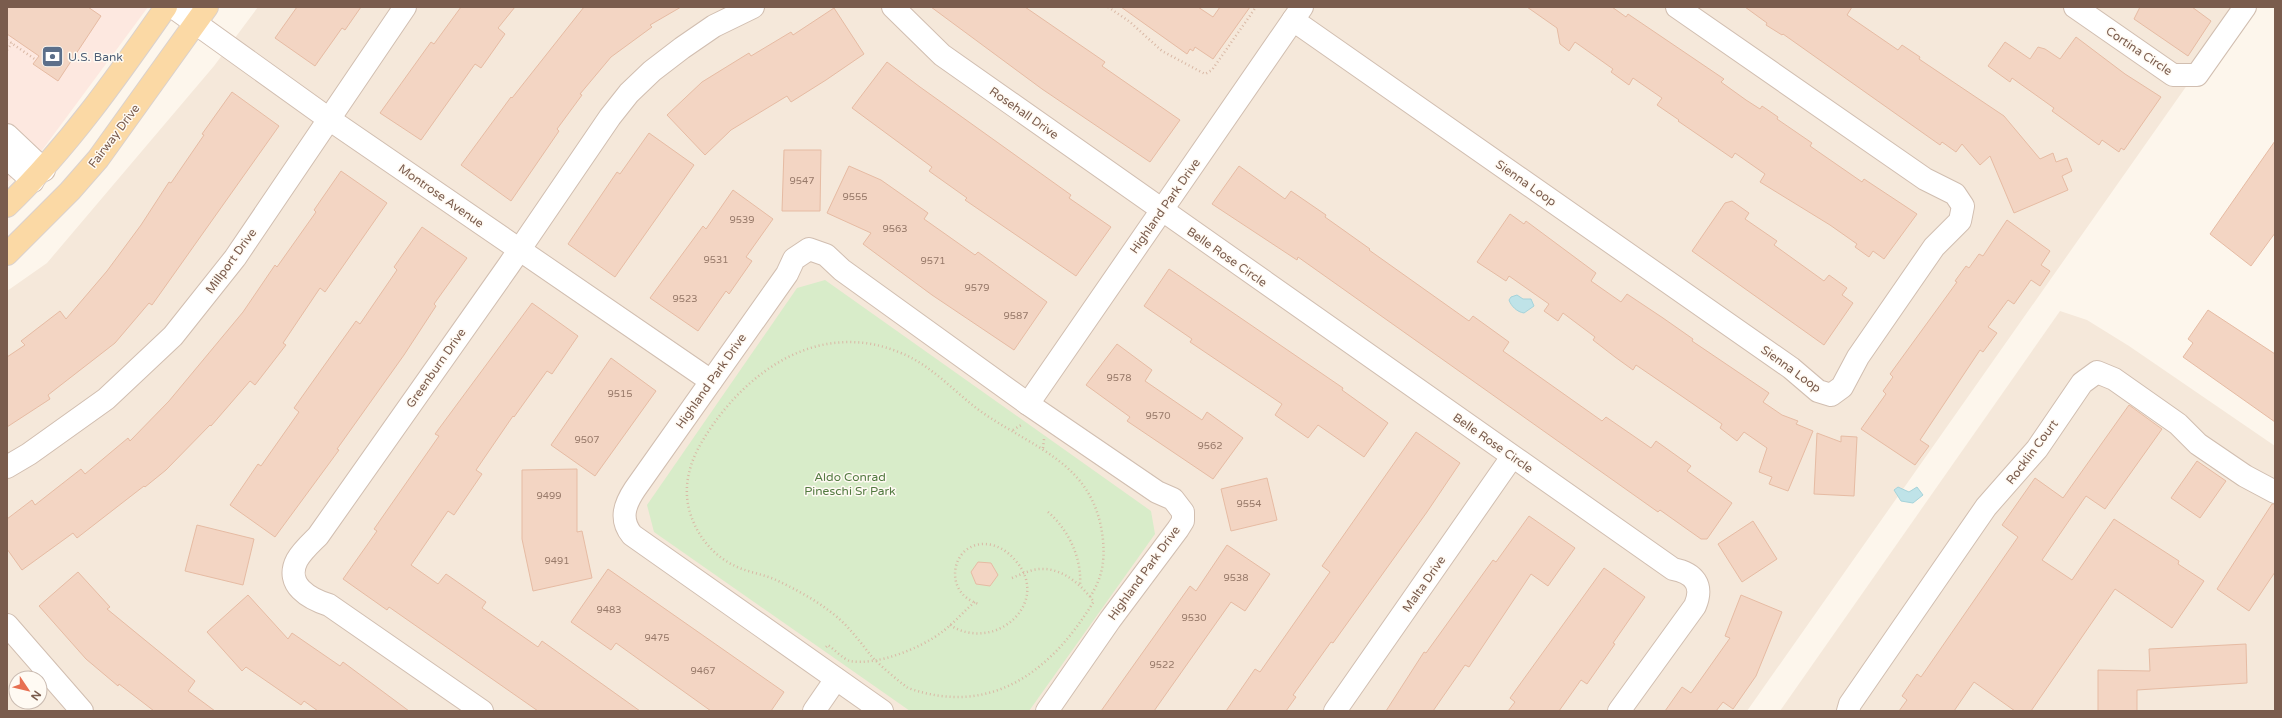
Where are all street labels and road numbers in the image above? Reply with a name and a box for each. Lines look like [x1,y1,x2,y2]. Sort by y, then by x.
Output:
street label: Cortina Circle [2103,24,2175,78]
street label: Rosehall Drive [987,84,1061,142]
street label: Fairway Drive [86,101,143,171]
street label: Highland Park Drive [1127,156,1203,256]
street label: Sienna Loop [1493,157,1559,209]
street label: Montrose Avenue [396,161,486,231]
street label: Belle Rose Circle [1184,224,1270,290]
street label: Millport Drive [203,226,259,296]
street label: Greenburn Drive [403,325,469,410]
street label: Highland Park Drive [673,331,749,431]
street label: Sienna Loop [1758,343,1824,395]
street label: Belle Rose Circle [1450,410,1536,476]
street label: Rocklin Court [2003,417,2061,487]
street label: Highland Park Drive [1105,523,1183,623]
street label: Malta Drive [1400,553,1449,615]

